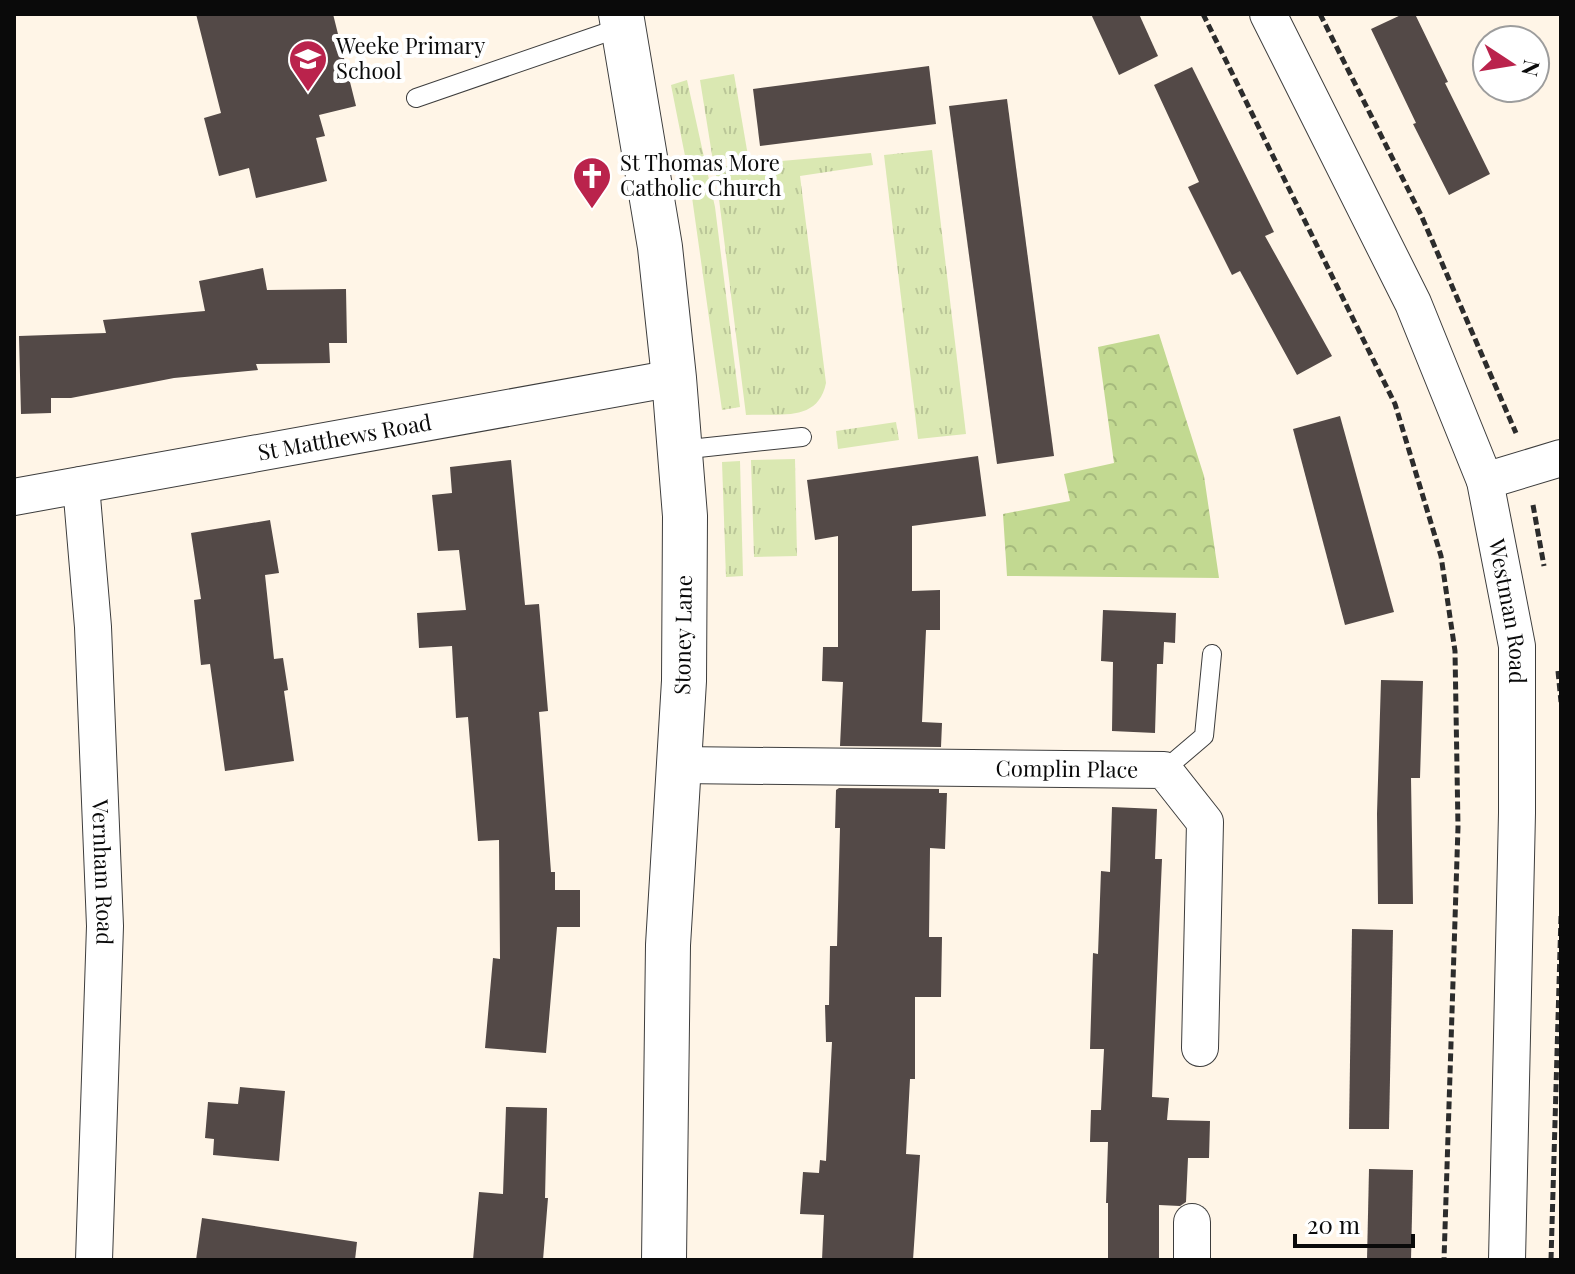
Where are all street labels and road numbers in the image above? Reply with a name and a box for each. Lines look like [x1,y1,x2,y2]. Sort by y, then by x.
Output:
street label: St Matthews Road [255,406,434,467]
street label: Westman Road [1482,535,1533,684]
street label: Stoney Lane [666,575,698,695]
street label: Complin Place [995,752,1138,784]
street label: Vernham Road [86,798,121,946]

